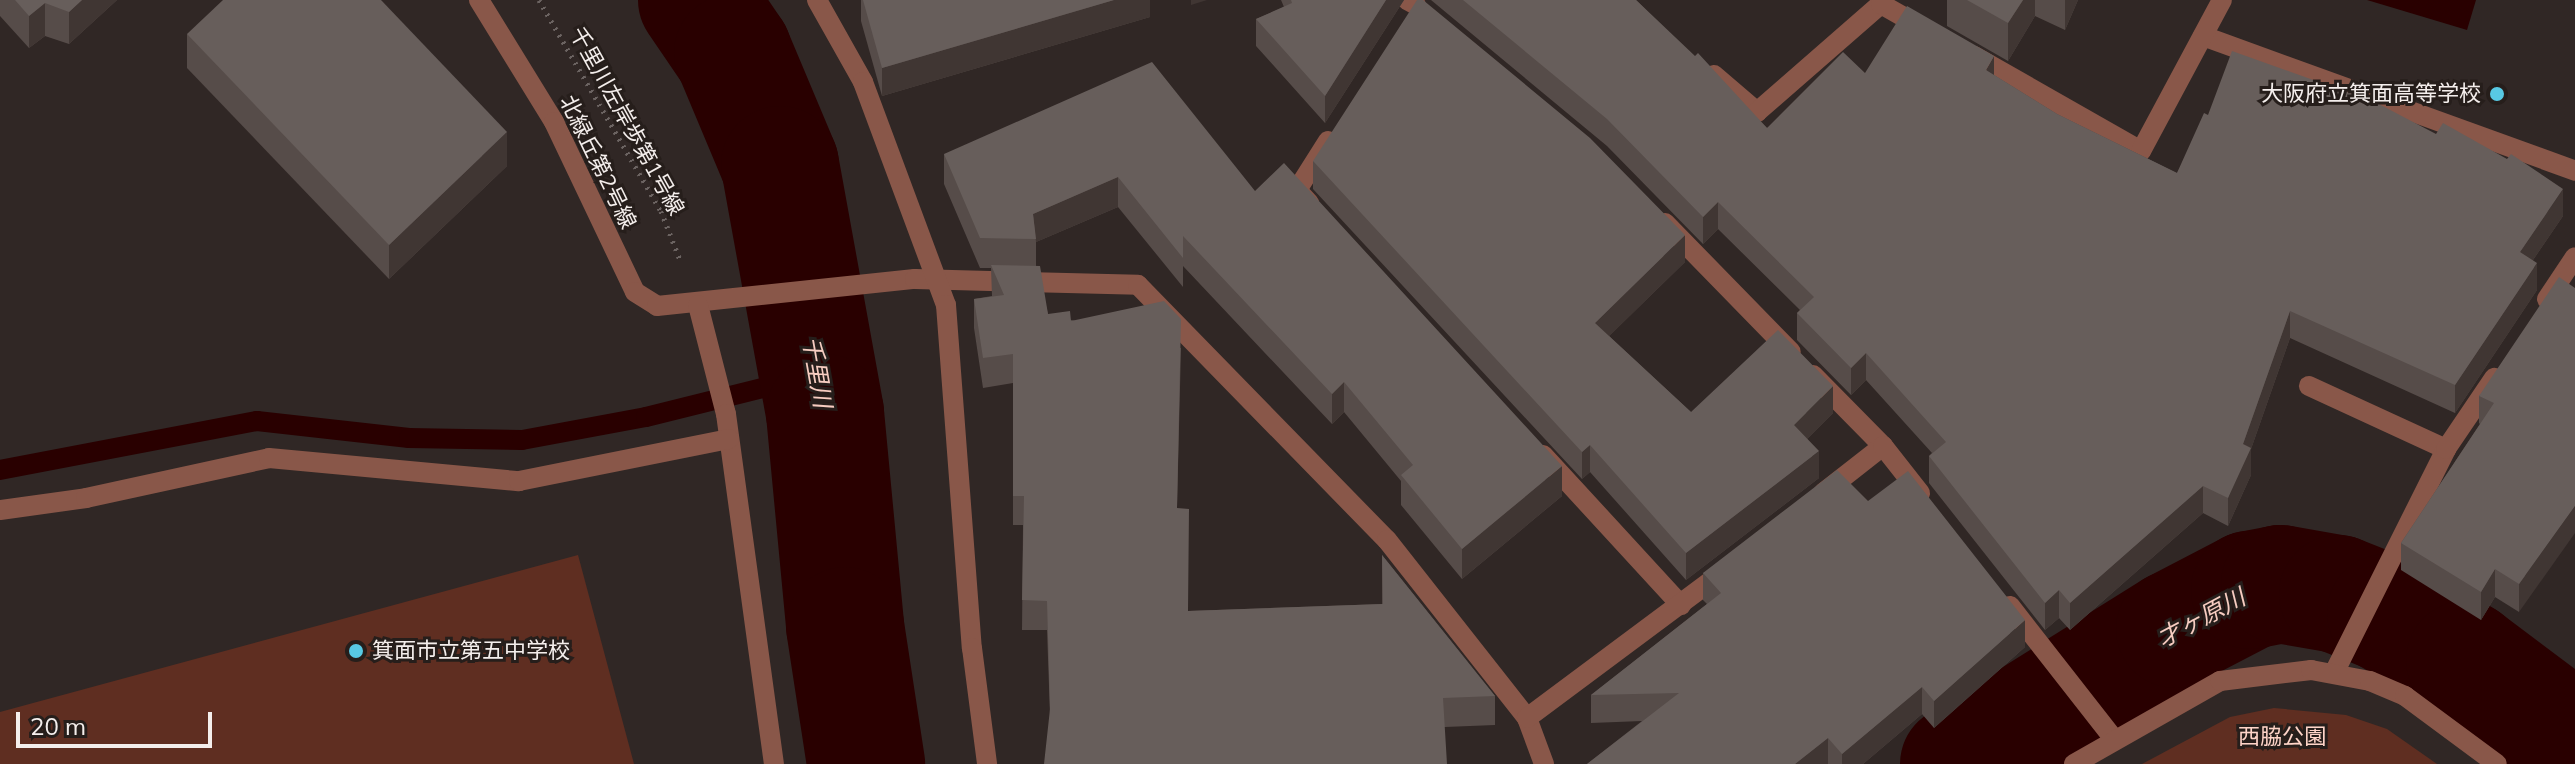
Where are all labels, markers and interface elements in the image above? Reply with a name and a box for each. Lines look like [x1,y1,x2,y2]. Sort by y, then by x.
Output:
street label: 千里川左岸歩第1号線 [564,22,690,220]
place label: 大阪府立箕面高等学校 [2261,81,2481,107]
marker: 大阪府立箕面高等学校 [2488,85,2506,103]
street label: 北緑丘第2号線 [554,91,642,233]
water label: 千里川 [797,334,837,410]
water label: 才ヶ原川 [2152,583,2250,653]
place label: 箕面市立第五中学校 [372,638,570,664]
marker: 箕面市立第五中学校 [347,642,365,660]
scale bar [20,696,216,746]
text: 20 m [30,711,86,741]
park label: 西脇公園 [2238,724,2326,750]

